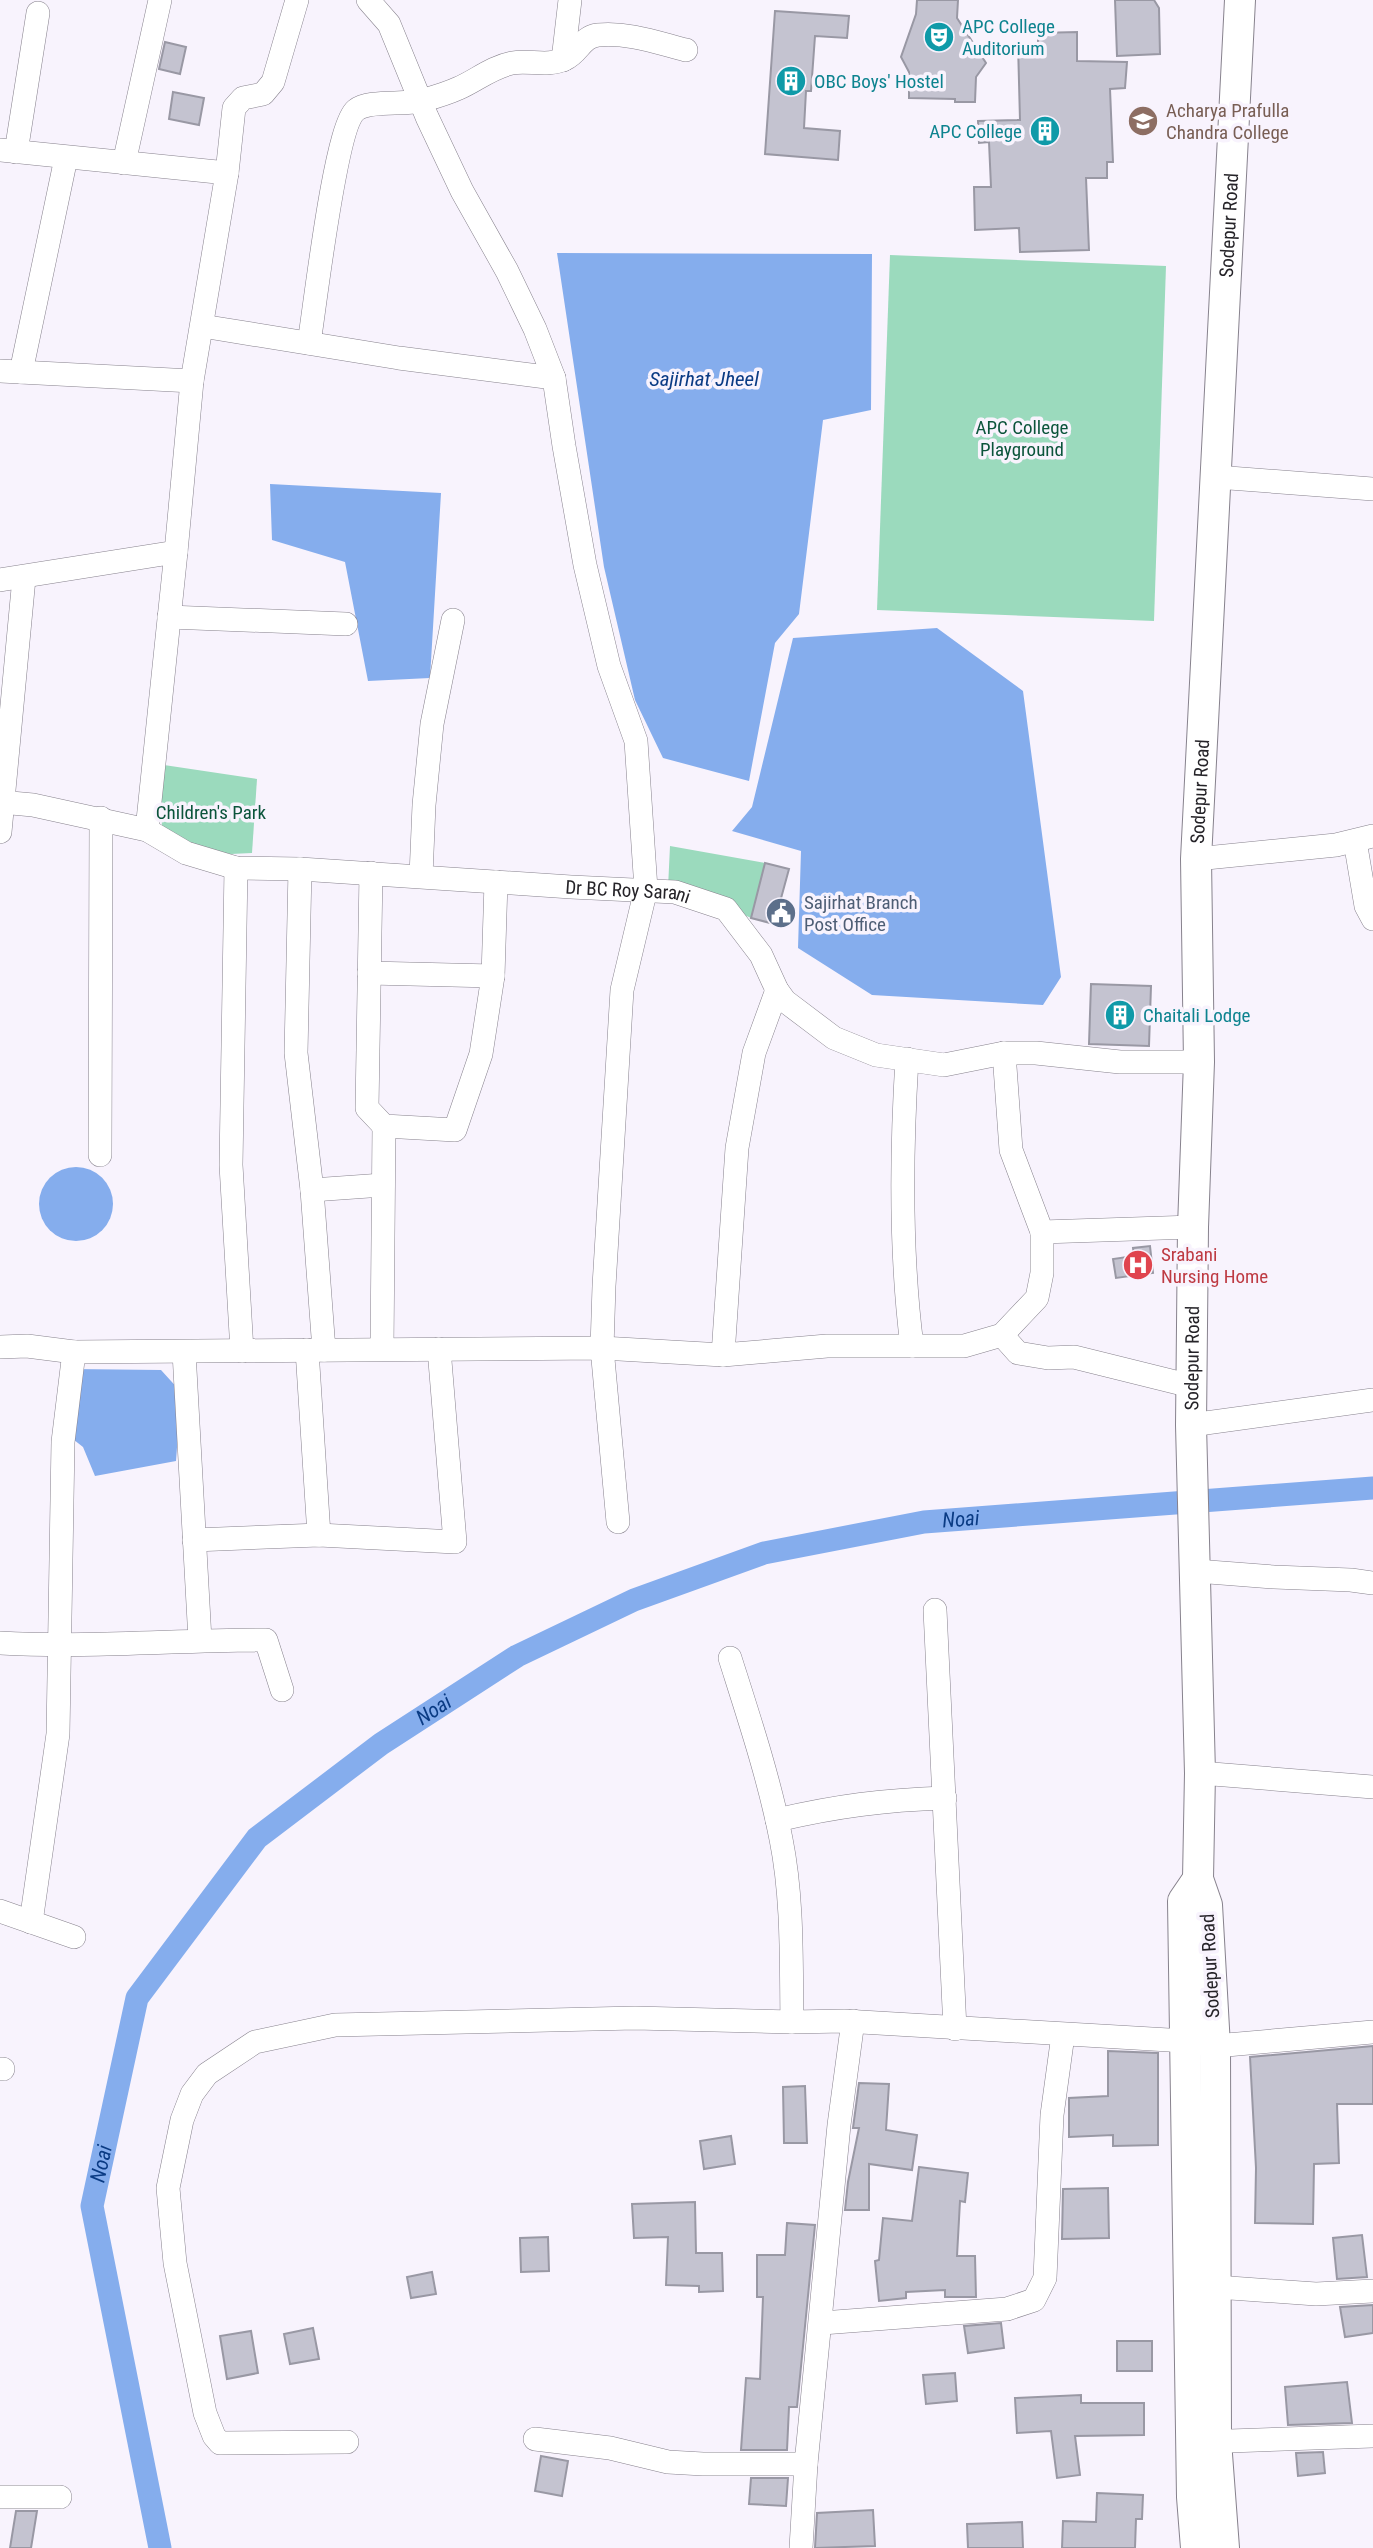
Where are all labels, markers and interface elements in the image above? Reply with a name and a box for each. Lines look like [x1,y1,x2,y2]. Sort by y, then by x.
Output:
place label: APC College Auditorium [962,15,1055,60]
theatre icon: APC College Auditorium [922,20,956,54]
building icon: OBC Boys' Hostel [774,64,808,98]
place label: OBC Boys' Hostel [814,70,944,93]
place label: Acharya Prafulla Chandra College [1166,99,1289,144]
school or university icon: Acharya Prafulla Chandra College [1126,104,1160,138]
building icon: APC College [1028,114,1062,148]
place label: APC College [929,120,1022,143]
street label: Sodepur Road [1214,172,1243,278]
water label: Sajirhat Jheel [649,367,759,391]
park label: APC College Playground [976,416,1069,461]
street label: Sodepur Road [1185,739,1214,844]
park label: Children's Park [156,801,267,824]
street label: Dr BC Roy Sarani [565,875,694,908]
place label: Sajirhat Branch Post Office [804,891,918,936]
public building icon: Sajirhat Branch Post Office [764,896,798,930]
building icon: Chaitali Lodge [1103,998,1137,1032]
place label: Chaitali Lodge [1143,1004,1251,1027]
place label: Srabani Nursing Home [1161,1243,1268,1288]
hospital icon: Srabani Nursing Home [1121,1248,1155,1282]
street label: Sodepur Road [1180,1306,1204,1411]
water label: Noai [941,1506,981,1533]
water label: Noai [412,1689,456,1730]
street label: Sodepur Road [1196,1913,1224,2019]
water label: Noai [85,2143,117,2184]

